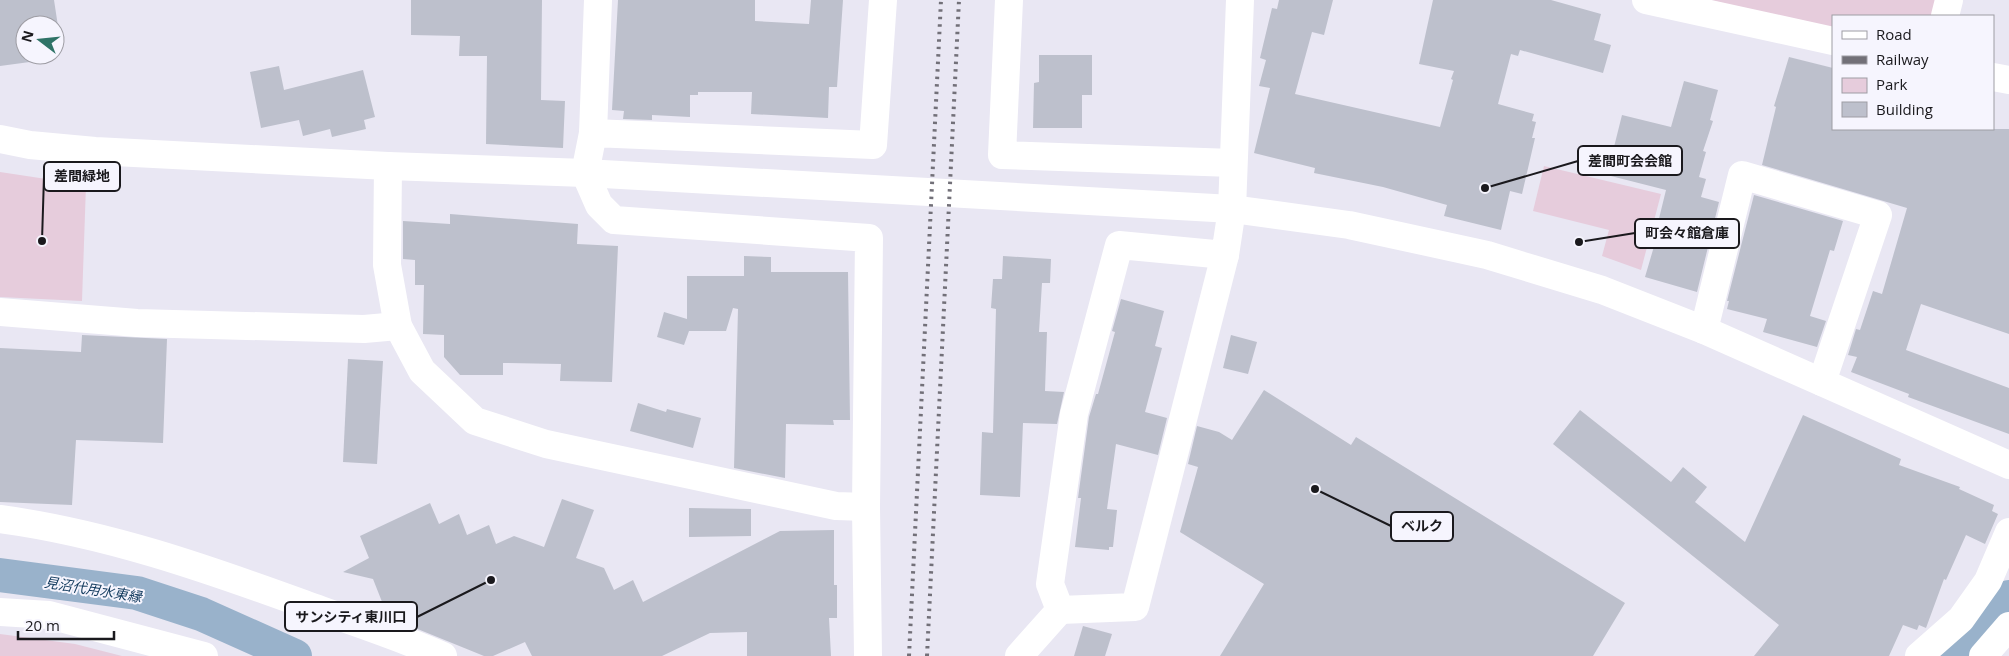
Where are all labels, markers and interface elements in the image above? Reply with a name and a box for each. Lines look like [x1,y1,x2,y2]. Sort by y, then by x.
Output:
north arrow [15,15,65,65]
legend [1832,15,1994,130]
text: Road [1876,24,1912,44]
text: N [16,28,38,44]
text: Railway [1876,49,1929,69]
text: Park [1876,74,1907,94]
text: Building [1876,99,1933,119]
callout: 差間町会会館 [1578,146,1682,175]
text: 差間町会会館 [1588,151,1672,170]
callout: 差間緑地 [44,162,120,191]
text: 差間緑地 [54,166,110,185]
callout: 町会々館倉庫 [1635,219,1739,248]
text: 町会々館倉庫 [1645,223,1729,242]
callout: ベルク [1391,512,1453,541]
text: ベルク [1401,516,1443,535]
water label: 見沼代用水東縁 [43,572,145,606]
callout: サンシティ東川口 [285,602,417,631]
text: サンシティ東川口 [295,607,407,626]
scale bar [18,608,114,640]
text: 20 m [25,615,60,635]

